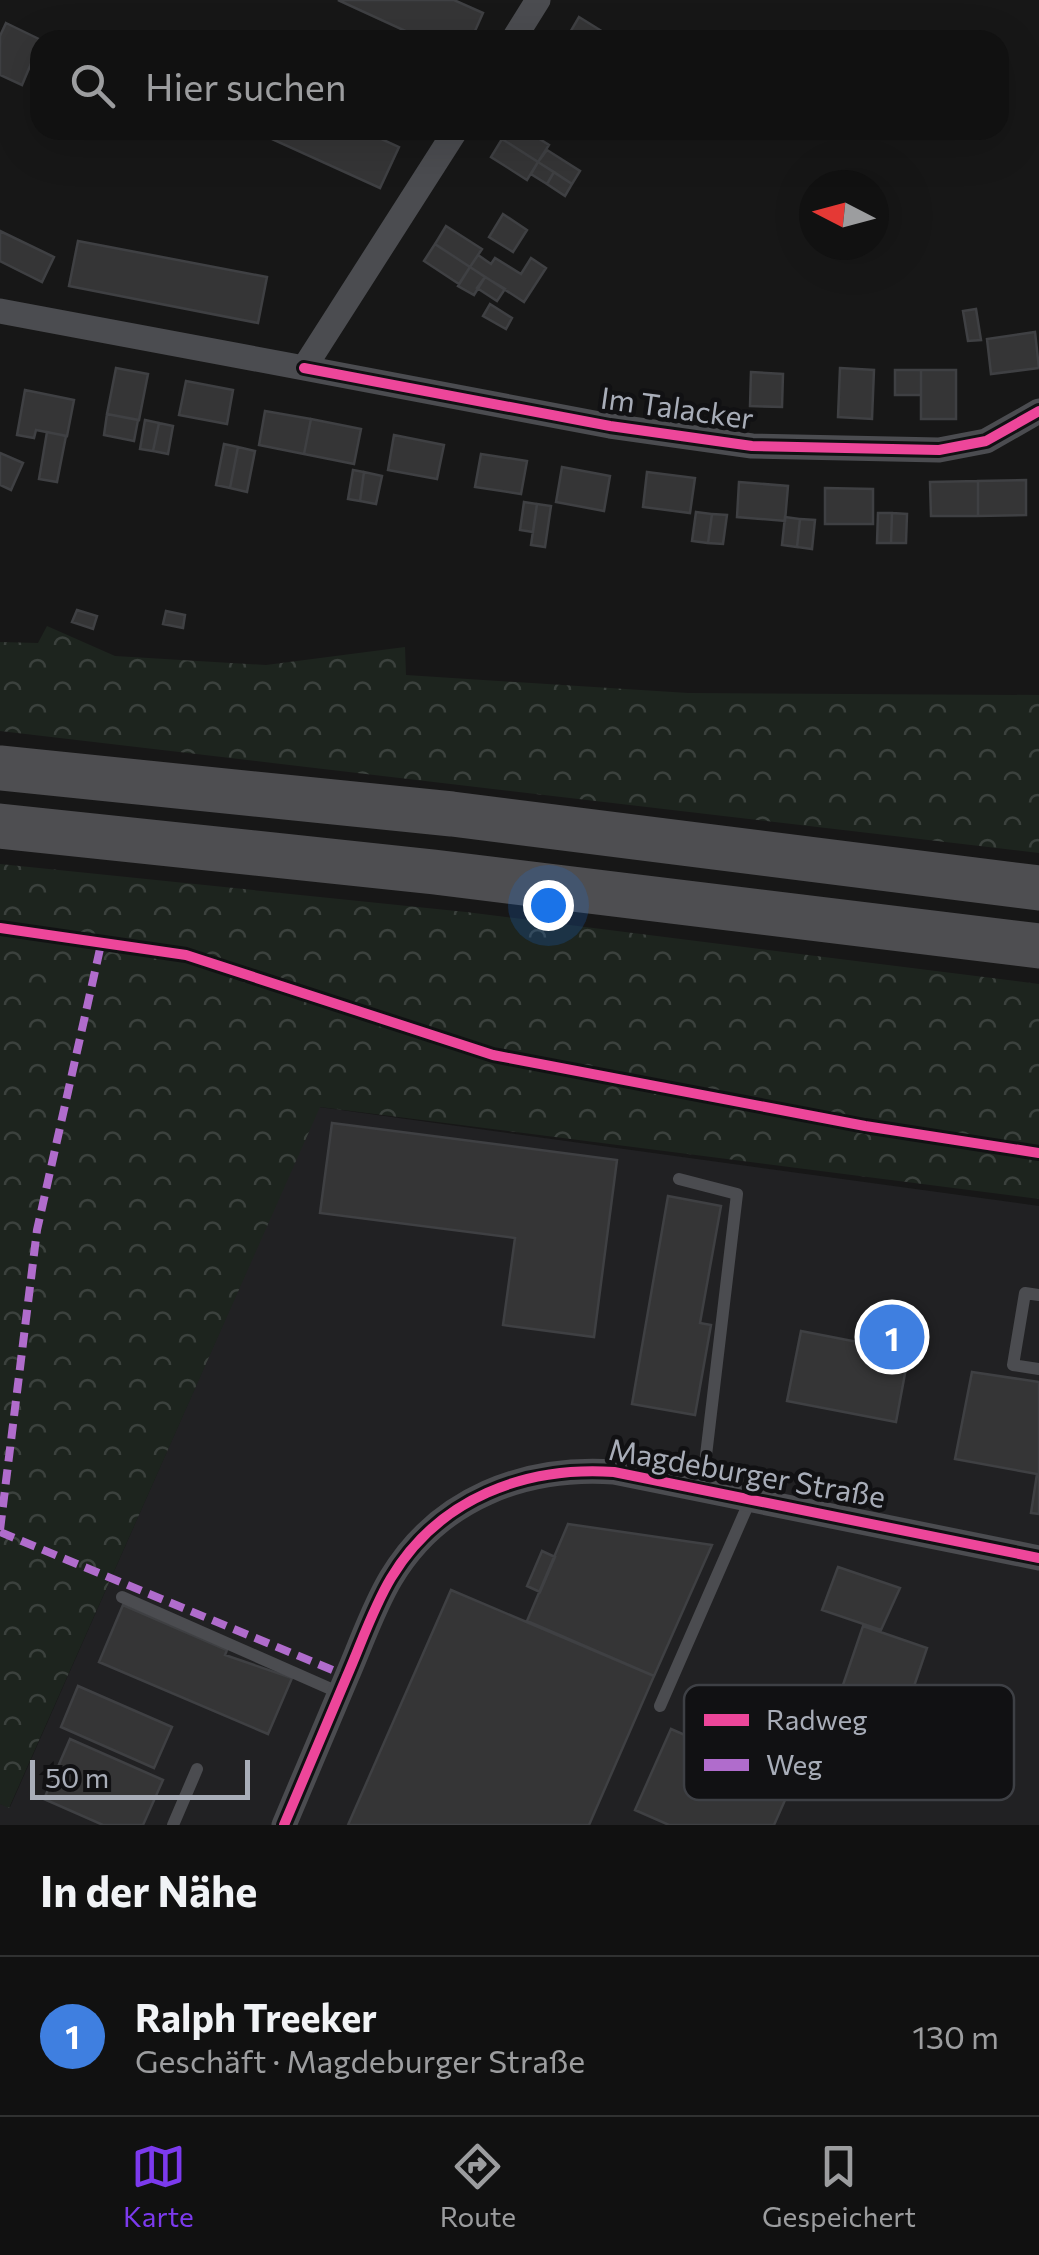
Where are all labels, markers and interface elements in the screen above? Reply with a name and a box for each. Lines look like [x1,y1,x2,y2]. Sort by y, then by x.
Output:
search box [30,30,1009,140]
icon: search [65,58,120,113]
text: Hier suchen [145,62,347,109]
north arrow [799,170,889,260]
street label: Im Talacker [598,377,756,436]
your location [523,880,574,931]
pin: 1 [860,1300,924,1374]
street label: Magdeburger Straße [606,1429,889,1514]
legend [684,1685,1014,1800]
text: Radweg [766,1702,867,1736]
text: Weg [766,1747,823,1781]
scale bar [30,1755,250,1800]
text: 50 m [45,1760,109,1794]
text: In der Nähe [40,1864,257,1916]
text: Ralph Treeker [135,1993,377,2040]
text: 1 [65,2016,80,2056]
text: 130 m [912,2016,999,2056]
text: Geschäft · Magdeburger Straße [135,2040,585,2080]
tab: Karte [123,2139,194,2233]
tab: Route [440,2139,516,2233]
tab: Gespeichert [762,2139,916,2233]

